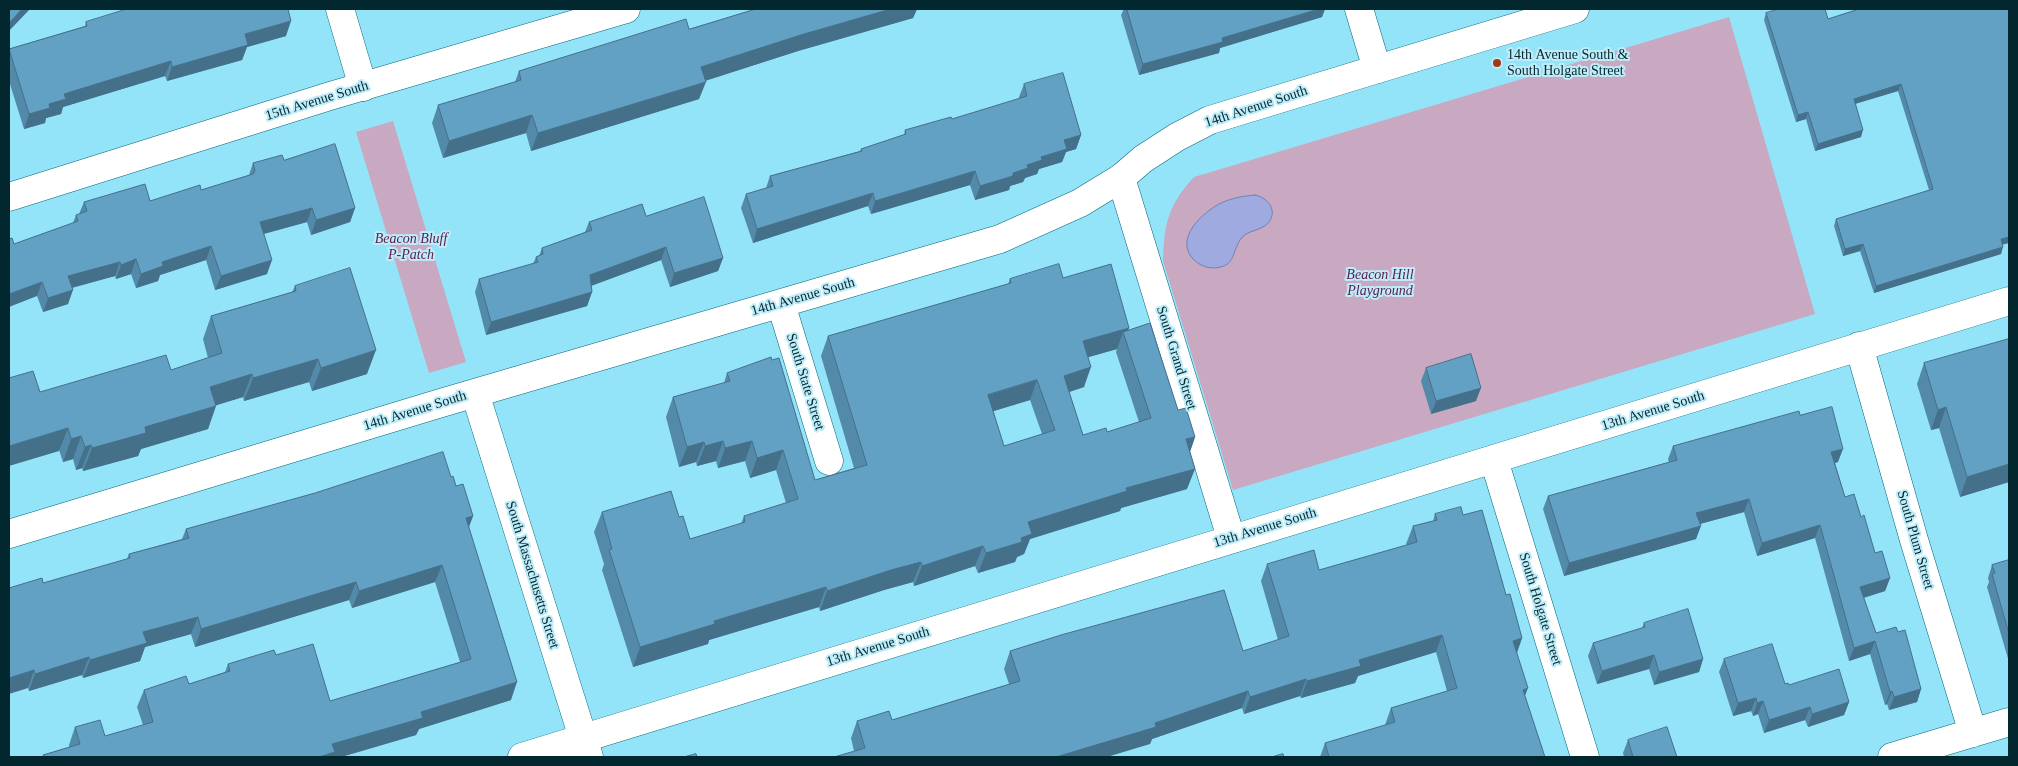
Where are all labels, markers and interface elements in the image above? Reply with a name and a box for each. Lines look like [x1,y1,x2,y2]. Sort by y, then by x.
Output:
place label: 14th Avenue South & South Holgate Street [1507,47,1628,80]
marker: 14th Avenue South & South Holgate Street [1491,57,1503,69]
street label: 15th Avenue South [263,77,371,125]
street label: 14th Avenue South [1202,82,1310,132]
park label: Beacon Bluff P-Patch [375,231,447,264]
park label: Beacon Hill Playground [1346,267,1414,300]
street label: 14th Avenue South [749,274,857,320]
street label: South Grand Street [1152,304,1200,412]
street label: South State Street [782,332,828,432]
street label: 14th Avenue South [361,387,469,435]
street label: 13th Avenue South [1599,387,1707,435]
street label: South Plum Street [1893,489,1937,591]
street label: South Massachusetts Street [502,499,562,651]
street label: 13th Avenue South [1211,504,1319,552]
street label: South Holgate Street [1515,551,1565,667]
street label: 13th Avenue South [824,623,932,671]

